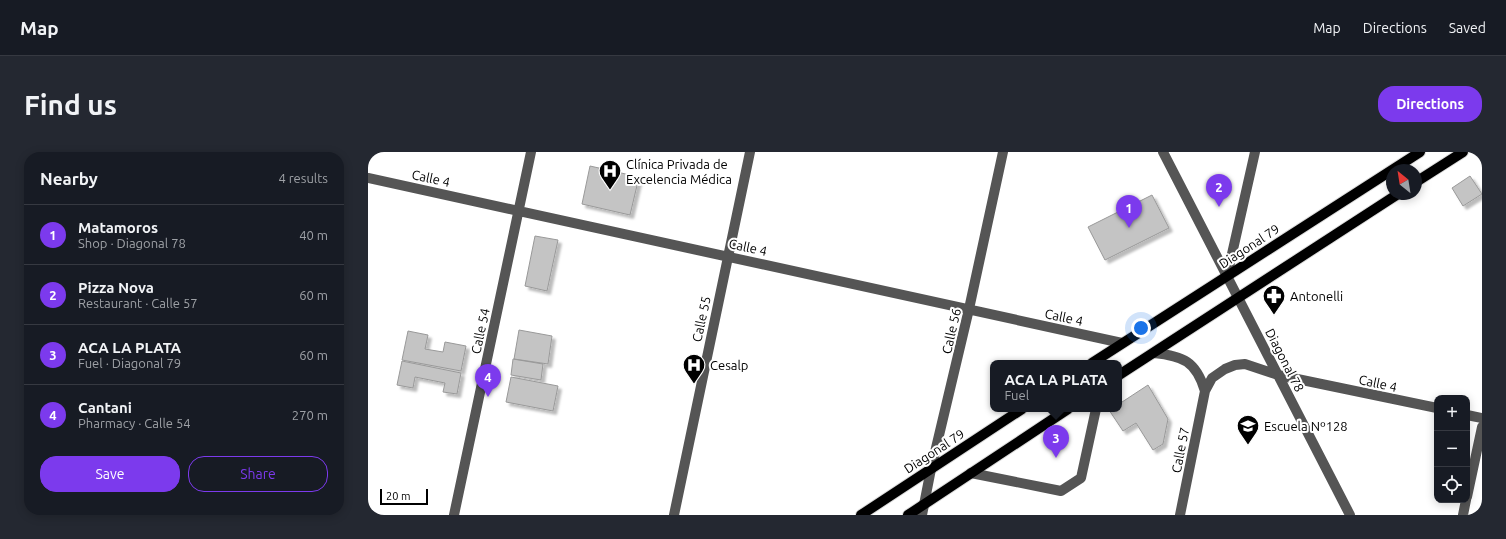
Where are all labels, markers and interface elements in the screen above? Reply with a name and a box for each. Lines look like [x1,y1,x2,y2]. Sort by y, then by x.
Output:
text: Map [20,17,59,39]
text: Map [1313,20,1341,36]
text: Directions [1363,20,1427,36]
text: Saved [1449,20,1486,36]
button: Directions [1378,86,1482,122]
text: Find us [24,89,117,120]
place label: Clínica Privada de Excelencia Médica [626,157,732,186]
hospital icon: Clínica Privada de Excelencia Médica [597,158,623,191]
north arrow [1386,164,1422,200]
street label: Calle 4 [410,167,452,189]
text: Nearby [40,169,98,188]
text: 4 results [278,171,328,185]
pin: 2 [1206,174,1232,207]
pin: 1 [1116,195,1142,228]
text: Matamoros [78,219,158,236]
street label: Diagonal 79 [1216,221,1282,271]
text: 1 [49,228,57,242]
text: 40 m [299,228,328,242]
text: Shop · Diagonal 78 [78,236,186,250]
street label: Calle 4 [727,236,769,258]
text: Pizza Nova [78,279,154,296]
pharmacy icon: Antonelli [1261,283,1287,316]
text: 2 [49,288,57,302]
text: 60 m [299,288,328,302]
place label: Antonelli [1290,289,1343,303]
street label: Calle 55 [689,295,713,343]
text: Restaurant · Calle 57 [78,296,198,310]
street label: Calle 4 [1043,306,1085,328]
street label: Calle 54 [468,307,492,355]
street label: Calle 56 [939,307,963,355]
your location [1131,318,1151,338]
street label: Diagonal 78 [1263,326,1307,394]
text: ACA LA PLATA [78,339,181,356]
text: 3 [49,348,57,362]
text: 60 m [299,348,328,362]
hospital icon: Cesalp [681,352,707,385]
text: Fuel · Diagonal 79 [78,356,181,370]
place label: Cesalp [710,358,748,372]
popup [990,360,1122,412]
pin: 4 [475,364,501,397]
text: ACA LA PLATA [1004,371,1108,388]
street label: Calle 4 [1357,372,1399,394]
text: Fuel [1004,388,1029,402]
map controls [1434,395,1470,503]
button: + [1434,395,1470,431]
text: Cantani [78,399,132,416]
text: 4 [49,408,57,422]
text: 270 m [292,408,328,422]
school or university icon: Escuela Nº128 [1235,413,1261,446]
text: Pharmacy · Calle 54 [78,416,191,430]
place label: Escuela Nº128 [1264,419,1348,433]
pin: 3 [1043,425,1069,458]
street label: Diagonal 79 [901,426,967,476]
street label: Calle 57 [1169,426,1191,474]
button: − [1434,431,1470,467]
button: Save [40,456,180,492]
button: Share [188,456,328,492]
button: locate [1434,467,1470,503]
scale bar [380,487,428,506]
text: 20 m [386,490,410,502]

